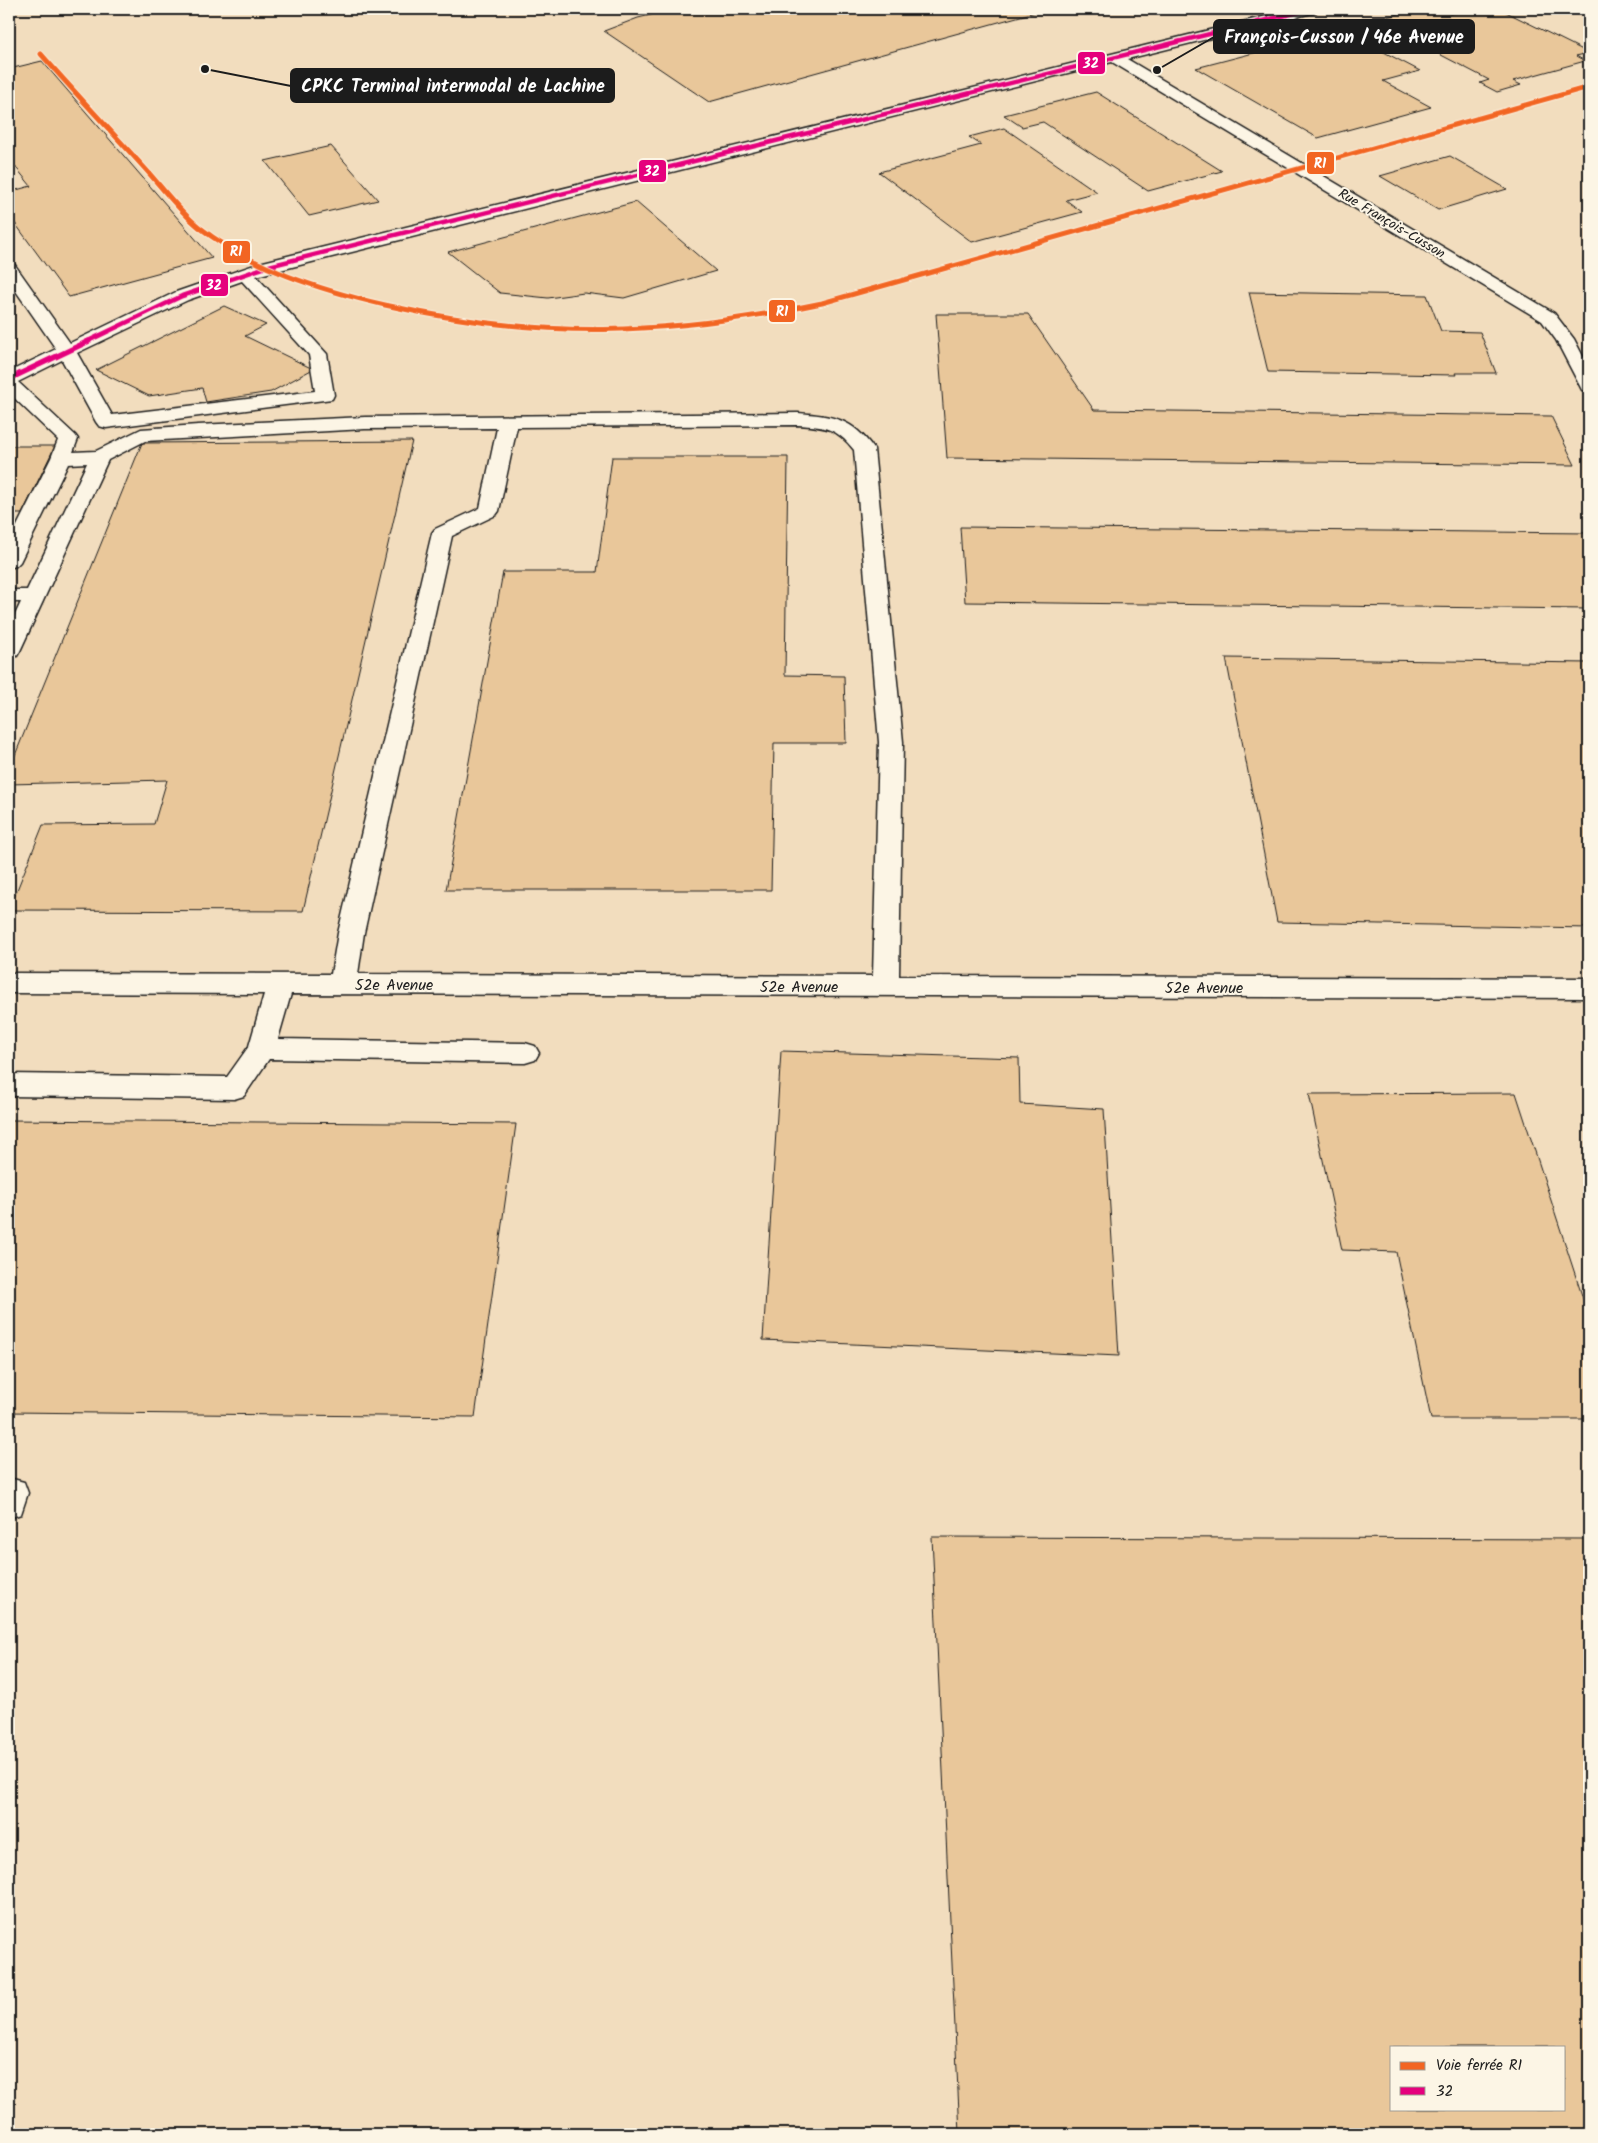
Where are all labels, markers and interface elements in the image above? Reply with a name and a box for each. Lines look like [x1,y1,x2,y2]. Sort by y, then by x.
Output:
callout: François-Cusson / 46e Avenue [1214,20,1474,53]
text: François-Cusson / 46e Avenue [1224,24,1464,53]
line badge: 32 [1077,51,1106,75]
text: 32 [1082,53,1099,75]
callout: CPKC Terminal intermodal de Lachine [291,69,614,102]
text: CPKC Terminal intermodal de Lachine [301,73,605,102]
line badge: R1 [1306,151,1335,175]
text: R1 [1314,153,1327,175]
line badge: 32 [638,159,667,183]
text: 32 [643,161,660,183]
street label: Rue François-Cusson [1334,183,1449,265]
line badge: R1 [222,240,251,264]
text: R1 [230,241,243,263]
line badge: 32 [200,273,229,297]
text: 32 [205,275,222,297]
line badge: R1 [768,299,796,323]
text: R1 [776,301,789,323]
street label: 52e Avenue [355,973,433,998]
street label: 52e Avenue [760,975,838,1000]
street label: 52e Avenue [1165,976,1243,1001]
legend [1390,2046,1566,2110]
text: Voie ferrée R1 [1436,2054,1523,2078]
text: 32 [1436,2080,1453,2104]

